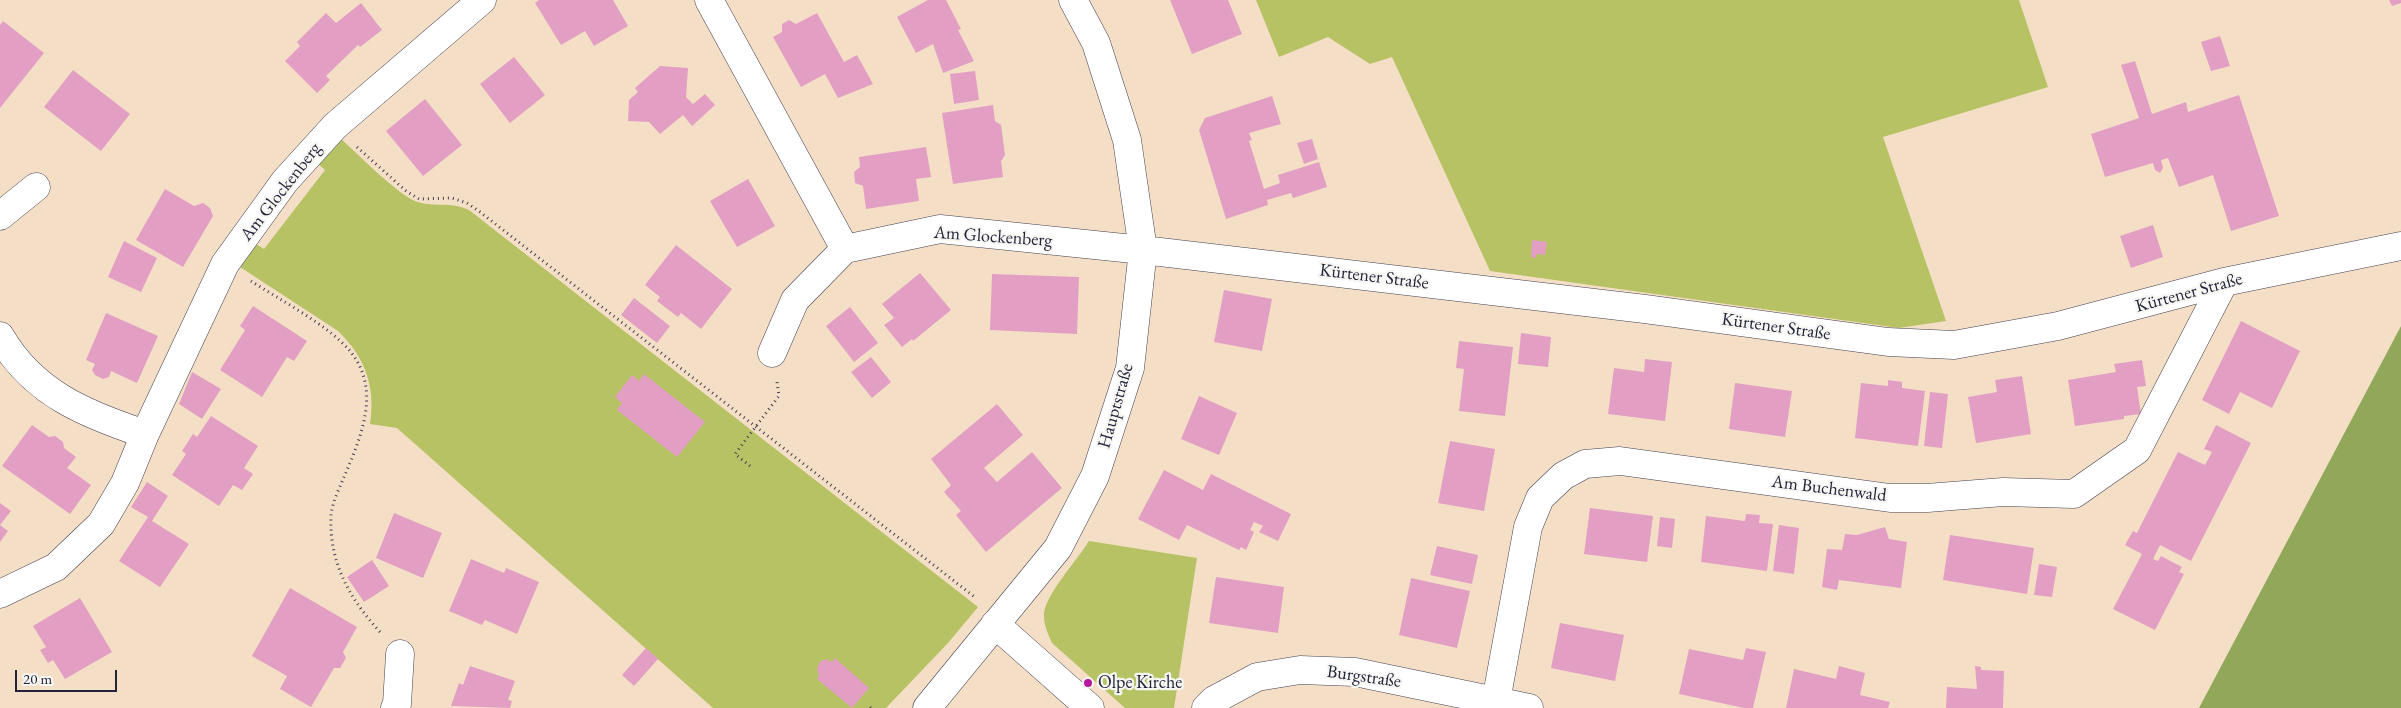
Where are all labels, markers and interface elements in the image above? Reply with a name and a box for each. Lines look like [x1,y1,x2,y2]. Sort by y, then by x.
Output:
street label: Am Glockenberg [236,139,326,245]
street label: Am Glockenberg [933,222,1053,252]
street label: Kürtener Straße [1318,260,1430,294]
street label: Kürtener Straße [2133,268,2245,318]
street label: Kürtener Straße [1720,309,1832,345]
street label: Hauptstraße [1094,361,1138,451]
street label: Am Buchenwald [1770,471,1888,507]
scale bar [18,660,120,692]
street label: Burgstraße [1326,661,1402,693]
text: 20 m [23,669,52,688]
place label: Olpe Kirche [1098,672,1182,694]
marker: Olpe Kirche [1082,677,1094,689]

